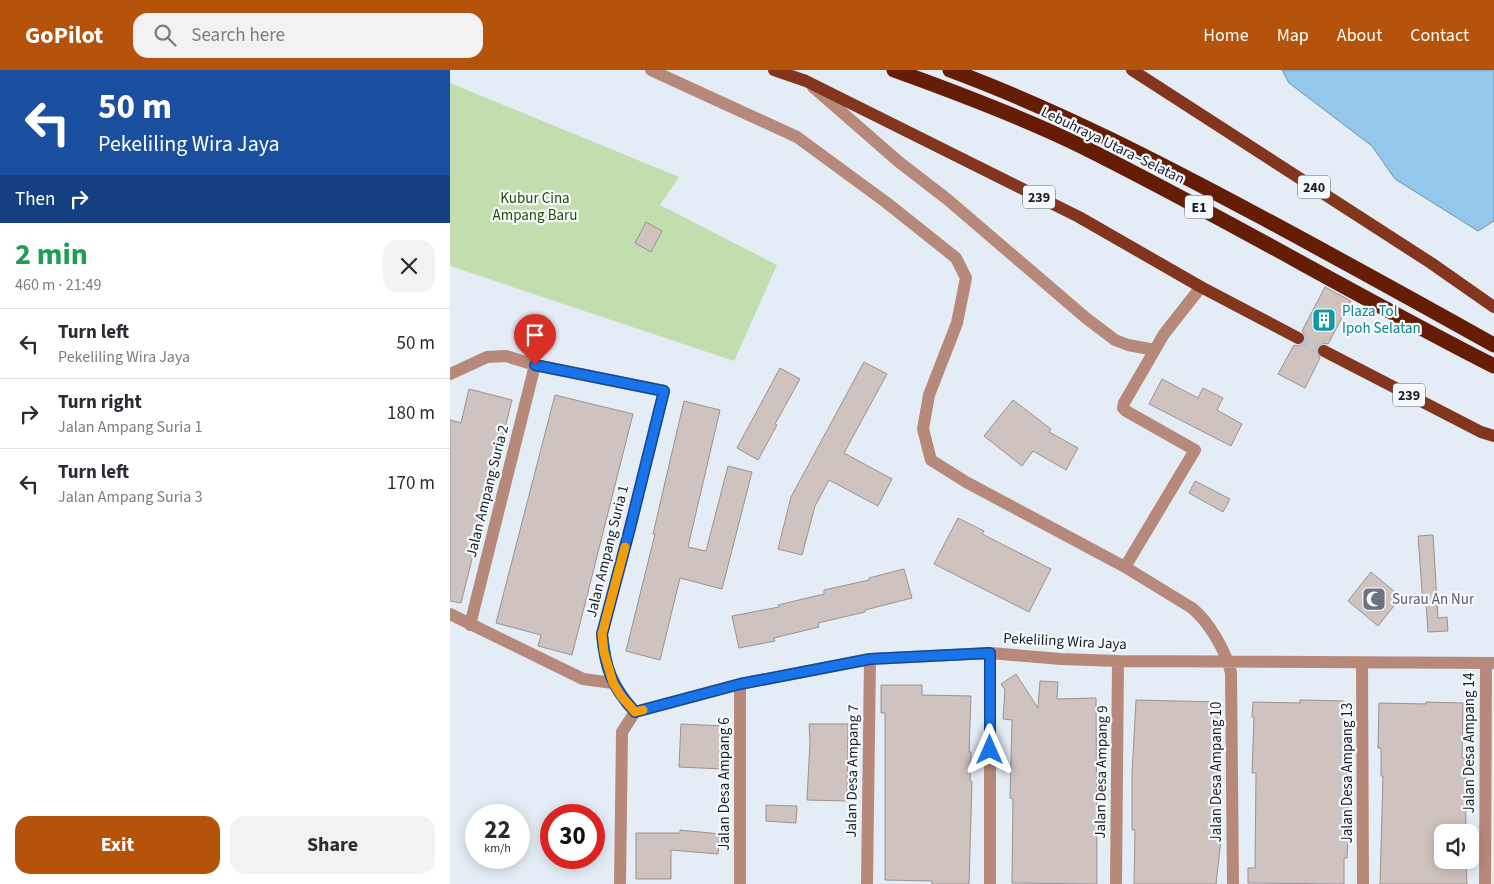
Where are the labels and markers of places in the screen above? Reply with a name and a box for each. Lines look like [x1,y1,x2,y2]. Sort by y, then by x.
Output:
place label: Plaza Tol Ipoh Selatan [1342,301,1421,339]
building icon: Plaza Tol Ipoh Selatan [1311,307,1337,333]
pin [514,314,556,365]
mosque icon: Surau An Nur [1361,586,1387,612]
place label: Surau An Nur [1392,589,1475,610]

